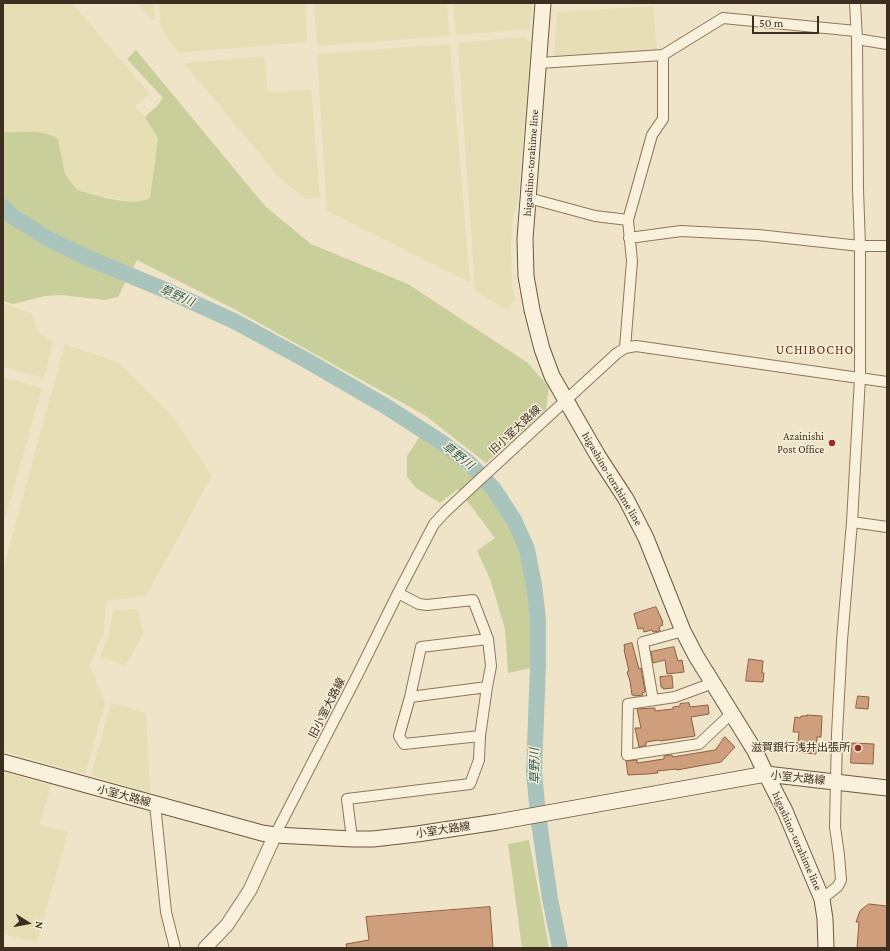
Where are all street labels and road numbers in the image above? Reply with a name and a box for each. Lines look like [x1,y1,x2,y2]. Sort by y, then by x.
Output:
street label: higashino-torahime line [521,109,541,217]
street label: 旧小室大路線 [486,403,544,457]
street label: higashino-torahime line [579,430,645,528]
street label: 旧小室大路線 [306,676,348,740]
street label: 小室大路線 [770,769,826,787]
street label: 小室大路線 [96,783,152,809]
street label: higashino-torahime line [769,790,825,892]
street label: 小室大路線 [415,820,471,840]

